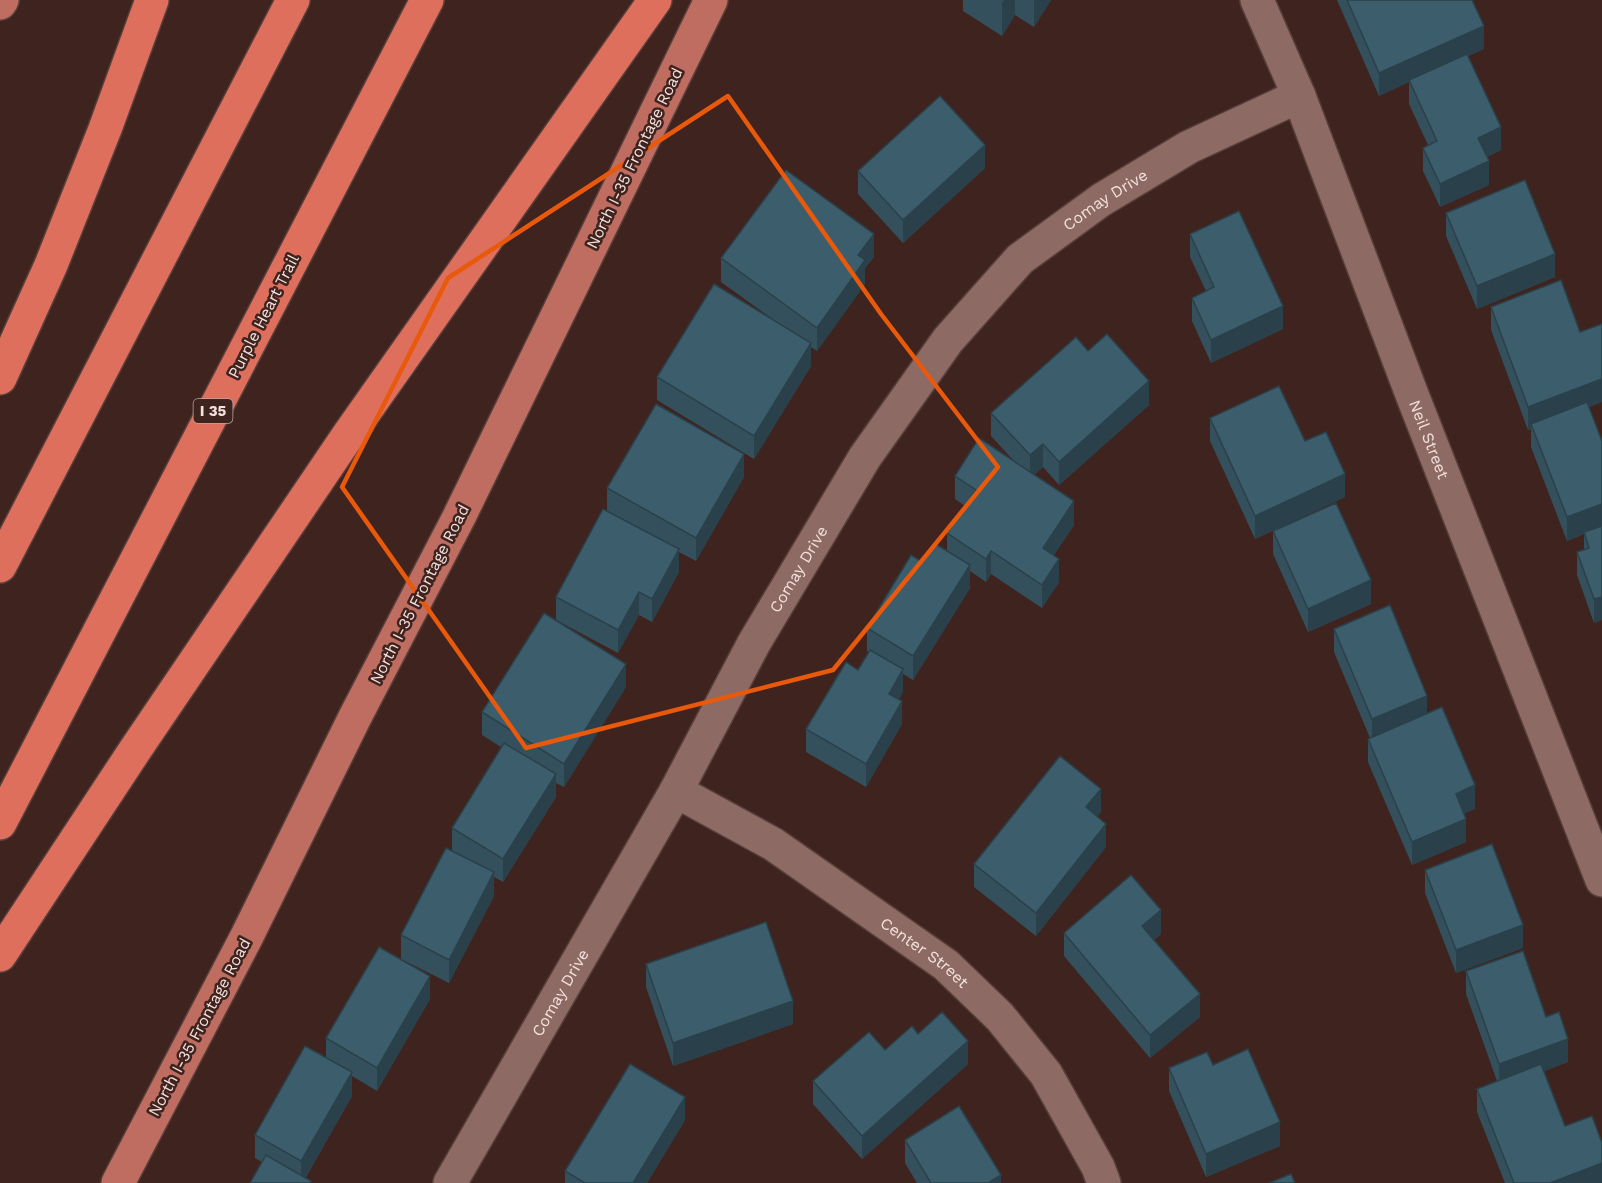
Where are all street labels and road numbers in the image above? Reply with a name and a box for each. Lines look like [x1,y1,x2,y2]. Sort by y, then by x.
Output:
street label: North I-35 Frontage Road [582,65,687,252]
street label: Comay Drive [1059,165,1151,235]
street label: Purple Heart Trail [224,251,303,381]
street label: Neil Street [1405,397,1453,482]
road number: I 35 [194,399,232,423]
street label: North I-35 Frontage Road [366,501,473,687]
street label: Comay Drive [765,522,832,616]
street label: Center Street [877,913,973,992]
street label: North I-35 Frontage Road [144,935,255,1119]
street label: Comay Drive [528,946,593,1040]

